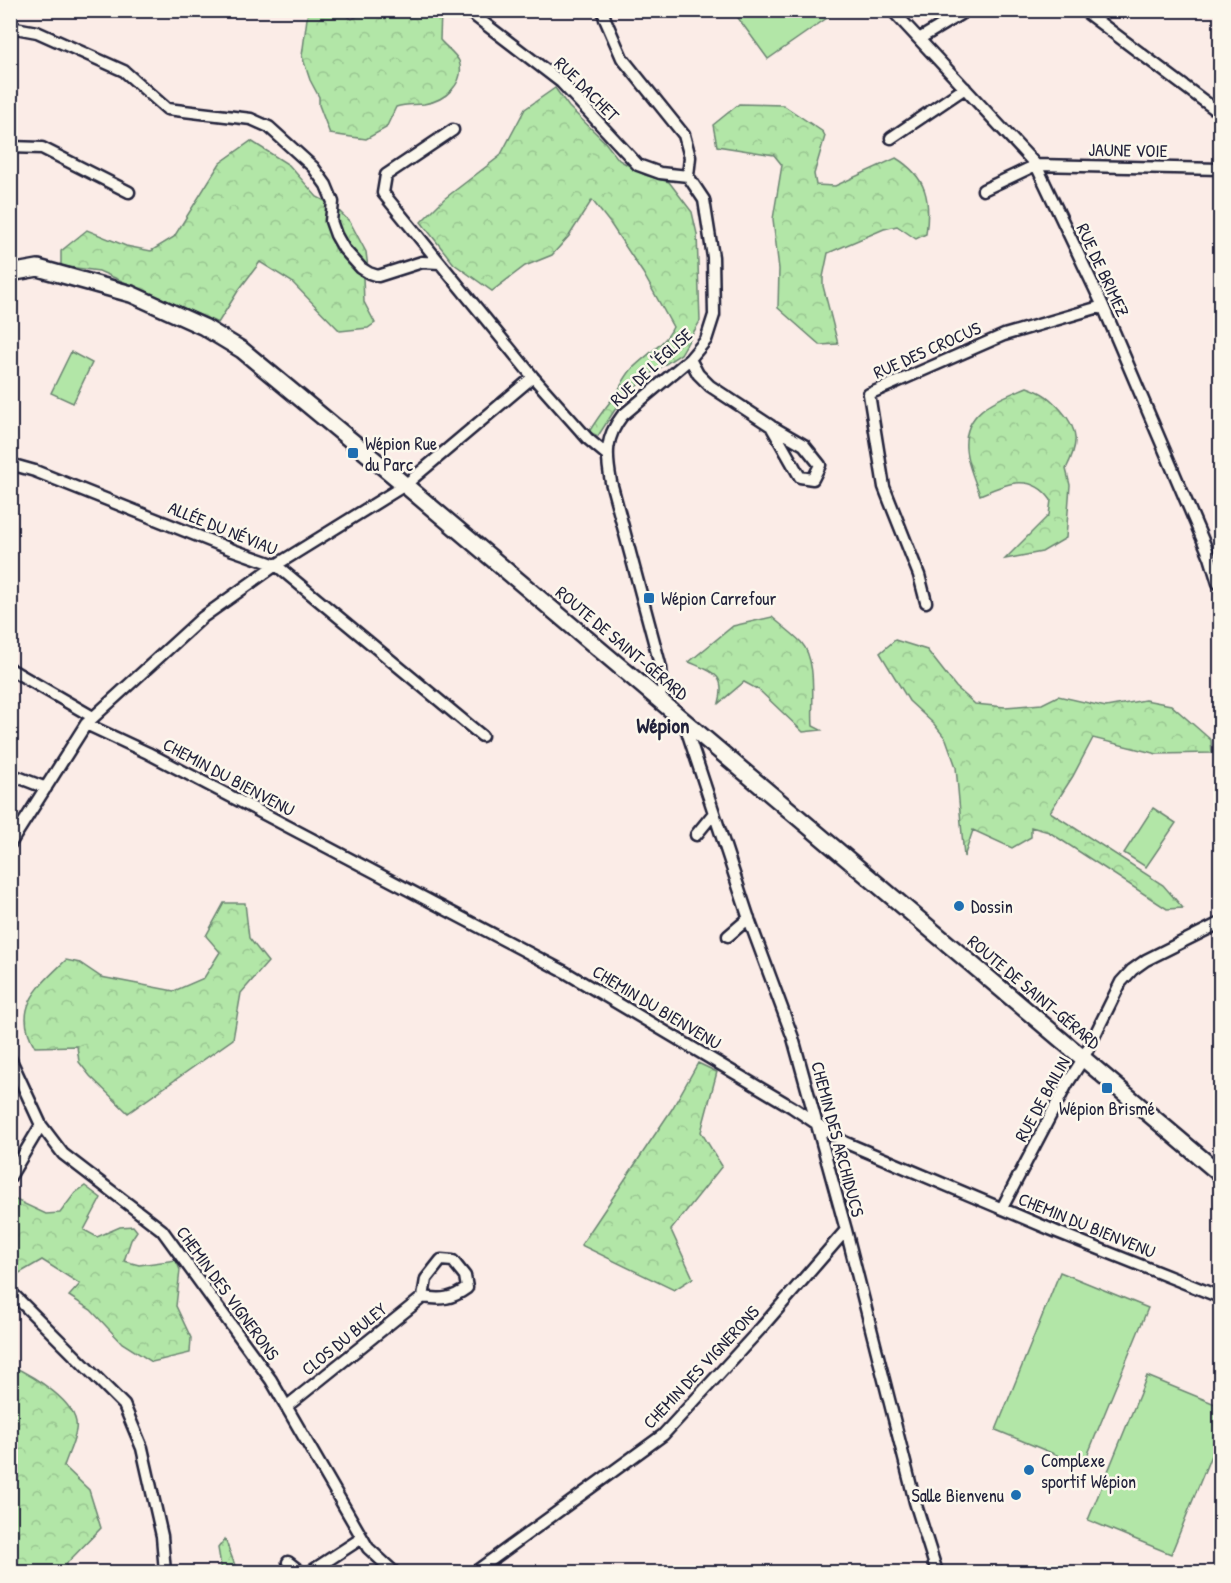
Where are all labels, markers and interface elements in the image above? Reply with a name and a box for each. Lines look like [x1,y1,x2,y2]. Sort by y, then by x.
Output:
street label: RUE DACHET [549,51,625,127]
street label: JAUNE VOIE [1088,137,1168,163]
street label: RUE DE BRIMEZ [1071,219,1135,321]
street label: RUE DES CROCUS [869,315,985,385]
street label: RUE DE L'ÉGLISE [604,322,698,412]
place label: Wépion Rue du Parc [365,431,437,477]
marker: Wépion Rue du Parc [346,446,360,460]
street label: ALLÉE DU NÉVIAU [165,495,281,561]
street label: ROUTE DE SAINT-GÉRARD [550,580,694,706]
place label: Wépion Carrefour [661,586,776,611]
marker: Wépion Carrefour [642,591,656,605]
district label: Wépion [637,711,689,741]
street label: CHEMIN DU BIENVENU [159,732,299,822]
place label: Dossin [971,894,1013,919]
marker: Dossin [952,899,966,913]
street label: ROUTE DE SAINT-GÉRARD [962,929,1106,1055]
street label: CHEMIN DU BIENVENU [588,959,726,1055]
street label: RUE DE BAILIN [1008,1052,1076,1146]
street label: CHEMIN DES ARCHIDUCS [805,1059,871,1219]
marker: Wépion Brismé [1100,1081,1114,1095]
place label: Wépion Brismé [1059,1096,1155,1121]
street label: CHEMIN DU BIENVENU [1015,1186,1159,1264]
street label: CHEMIN DES VIGNERONS [171,1221,285,1365]
street label: CLOS DU BULEY [296,1297,392,1381]
street label: CHEMIN DES VIGNERONS [637,1300,765,1434]
place label: Complexe sportif Wépion [1041,1448,1136,1494]
marker: Complexe sportif Wépion [1022,1463,1036,1477]
place label: Salle Bienvenu [911,1483,1004,1508]
marker: Salle Bienvenu [1009,1488,1023,1502]

